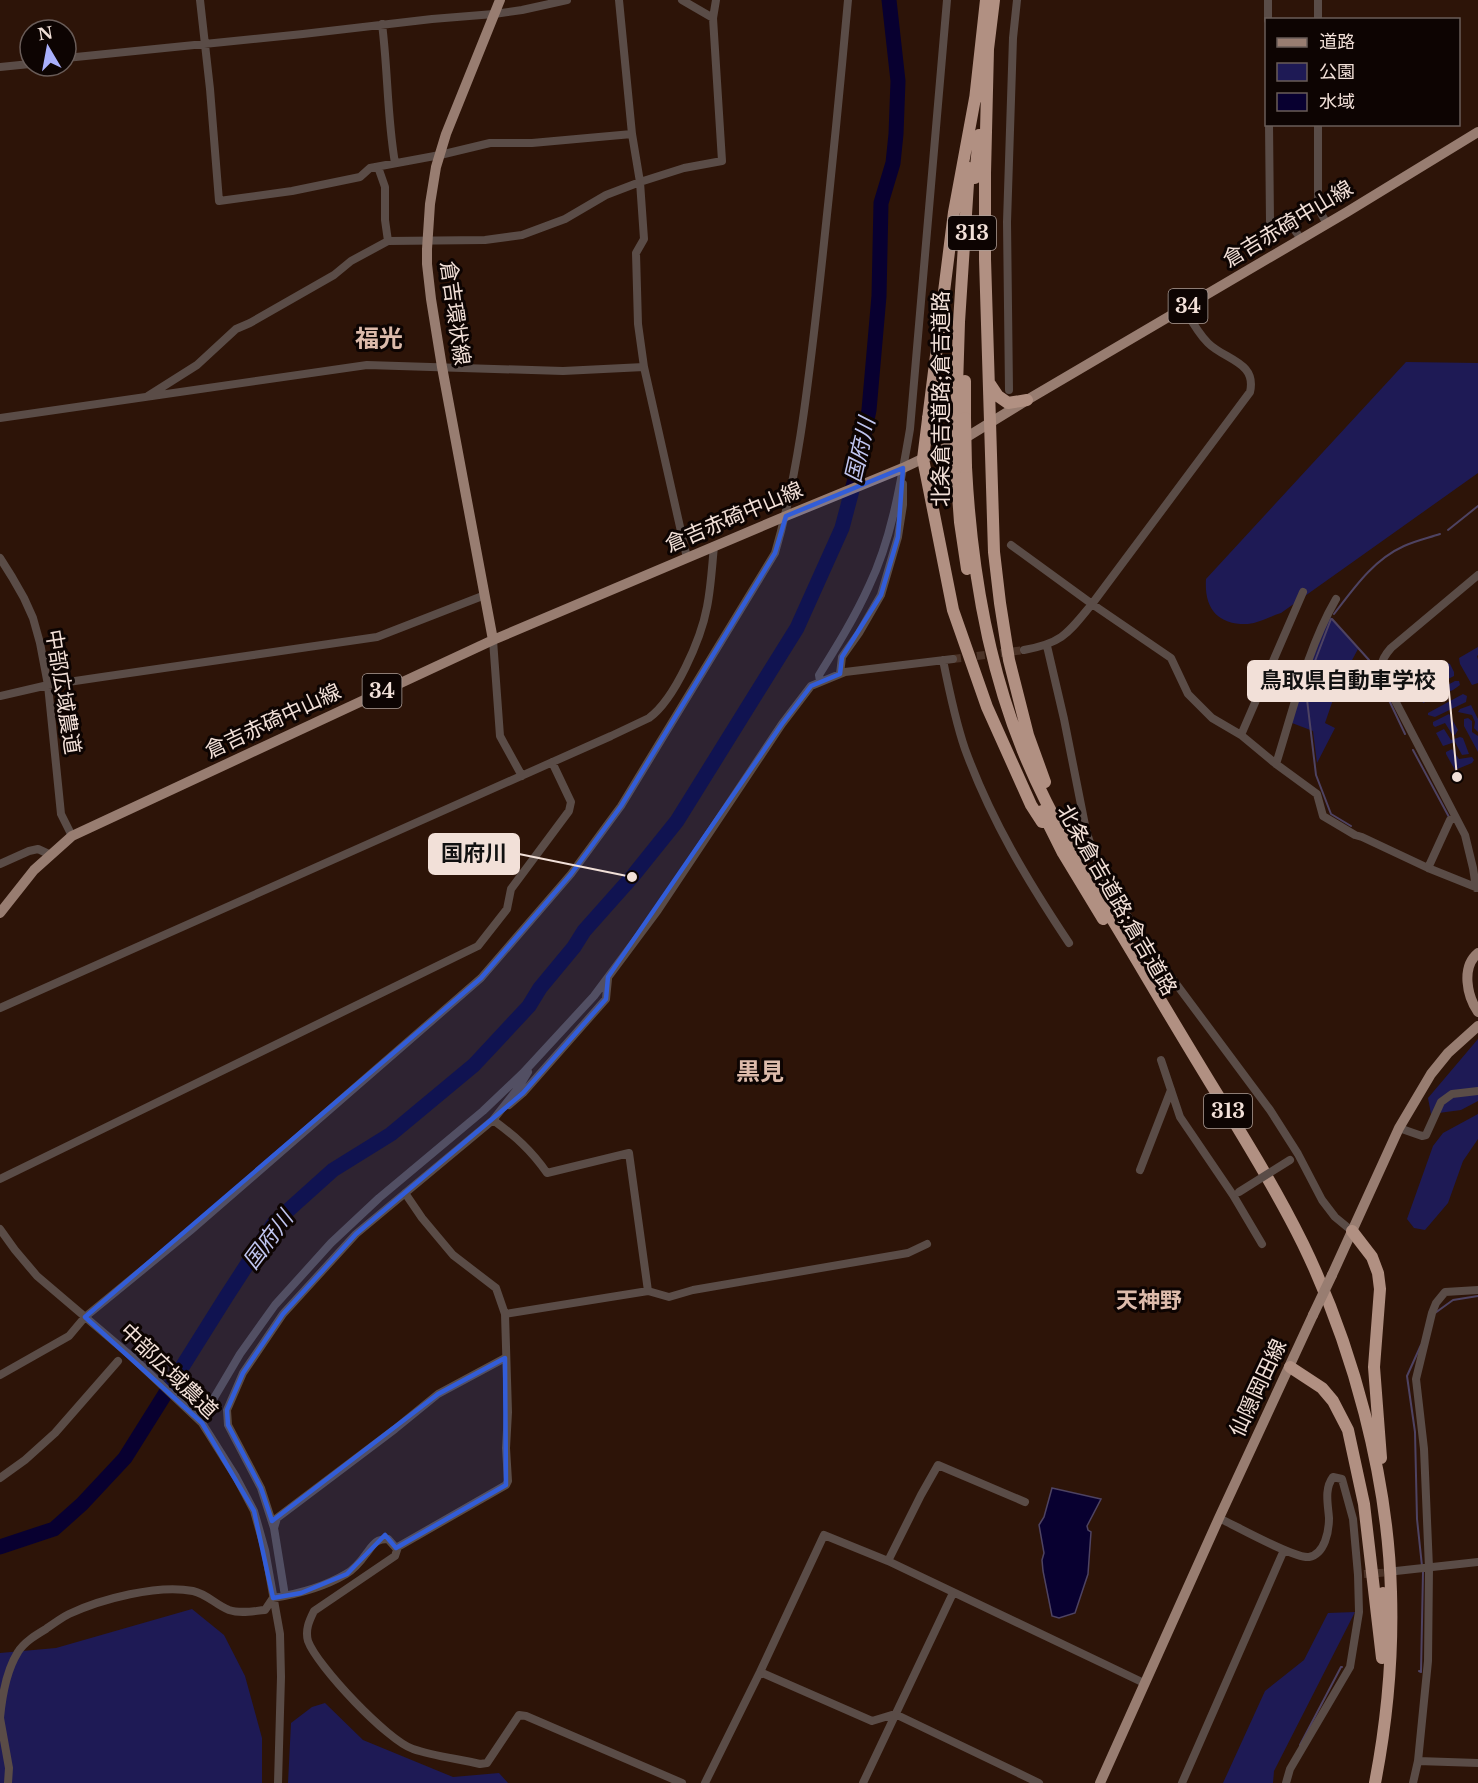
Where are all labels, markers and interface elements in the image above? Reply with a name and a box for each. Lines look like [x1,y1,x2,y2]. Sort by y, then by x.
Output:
north arrow [18,18,78,78]
legend [1265,18,1460,126]
text: N [36,22,55,44]
text: 道路 [1319,31,1355,53]
text: 公園 [1319,61,1355,83]
text: 水域 [1319,91,1355,113]
street label: 倉吉赤碕中山線 [1218,175,1358,273]
road number: 313 [948,216,996,250]
street label: 倉吉環状線 [435,259,475,367]
road number: 34 [1168,289,1208,323]
street label: 北条倉吉道路;倉吉道路 [928,291,954,507]
district label: 福光 [355,324,403,353]
water label: 国府川 [839,413,881,485]
street label: 倉吉赤碕中山線 [661,476,807,558]
street label: 中部広域農道 [40,628,86,756]
callout: 鳥取県自動車学校 [1248,661,1448,701]
text: 鳥取県自動車学校 [1260,667,1436,694]
road number: 34 [362,674,401,708]
street label: 倉吉赤碕中山線 [201,678,345,764]
street label: 北条倉吉道路;倉吉道路 [1052,800,1182,1000]
callout: 国府川 [429,834,519,874]
text: 国府川 [441,840,507,867]
district label: 黒見 [736,1057,784,1086]
road number: 313 [1204,1094,1252,1128]
water label: 国府川 [237,1204,300,1274]
district label: 天神野 [1116,1287,1182,1314]
street label: 中部広域農道 [115,1318,223,1424]
street label: 仙隠岡田線 [1224,1335,1292,1441]

